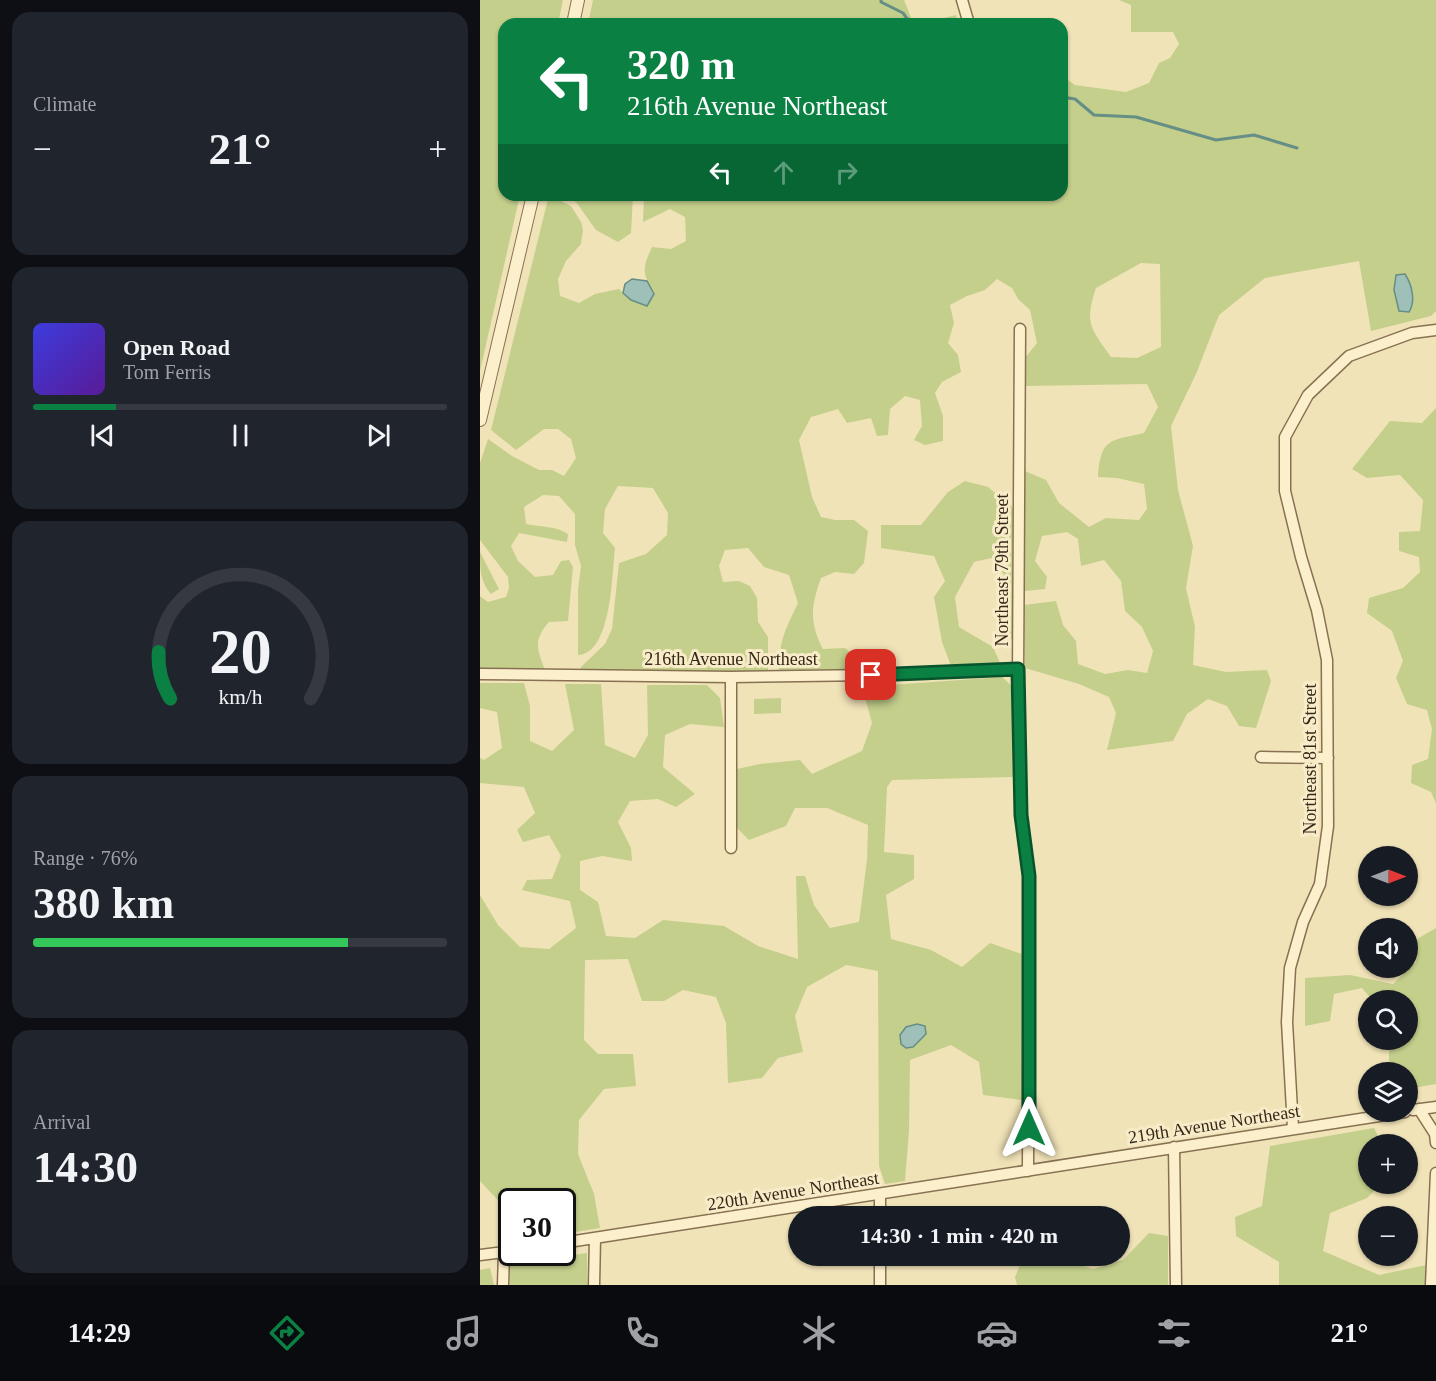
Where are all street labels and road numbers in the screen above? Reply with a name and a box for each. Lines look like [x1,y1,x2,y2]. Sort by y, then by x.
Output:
street label: Northeast 79th Street [992,494,1012,646]
street label: 216th Avenue Northeast [644,649,818,669]
street label: Northeast 81st Street [1300,684,1320,834]
street label: 219th Avenue Northeast [1127,1101,1301,1147]
street label: 220th Avenue Northeast [706,1168,880,1214]

